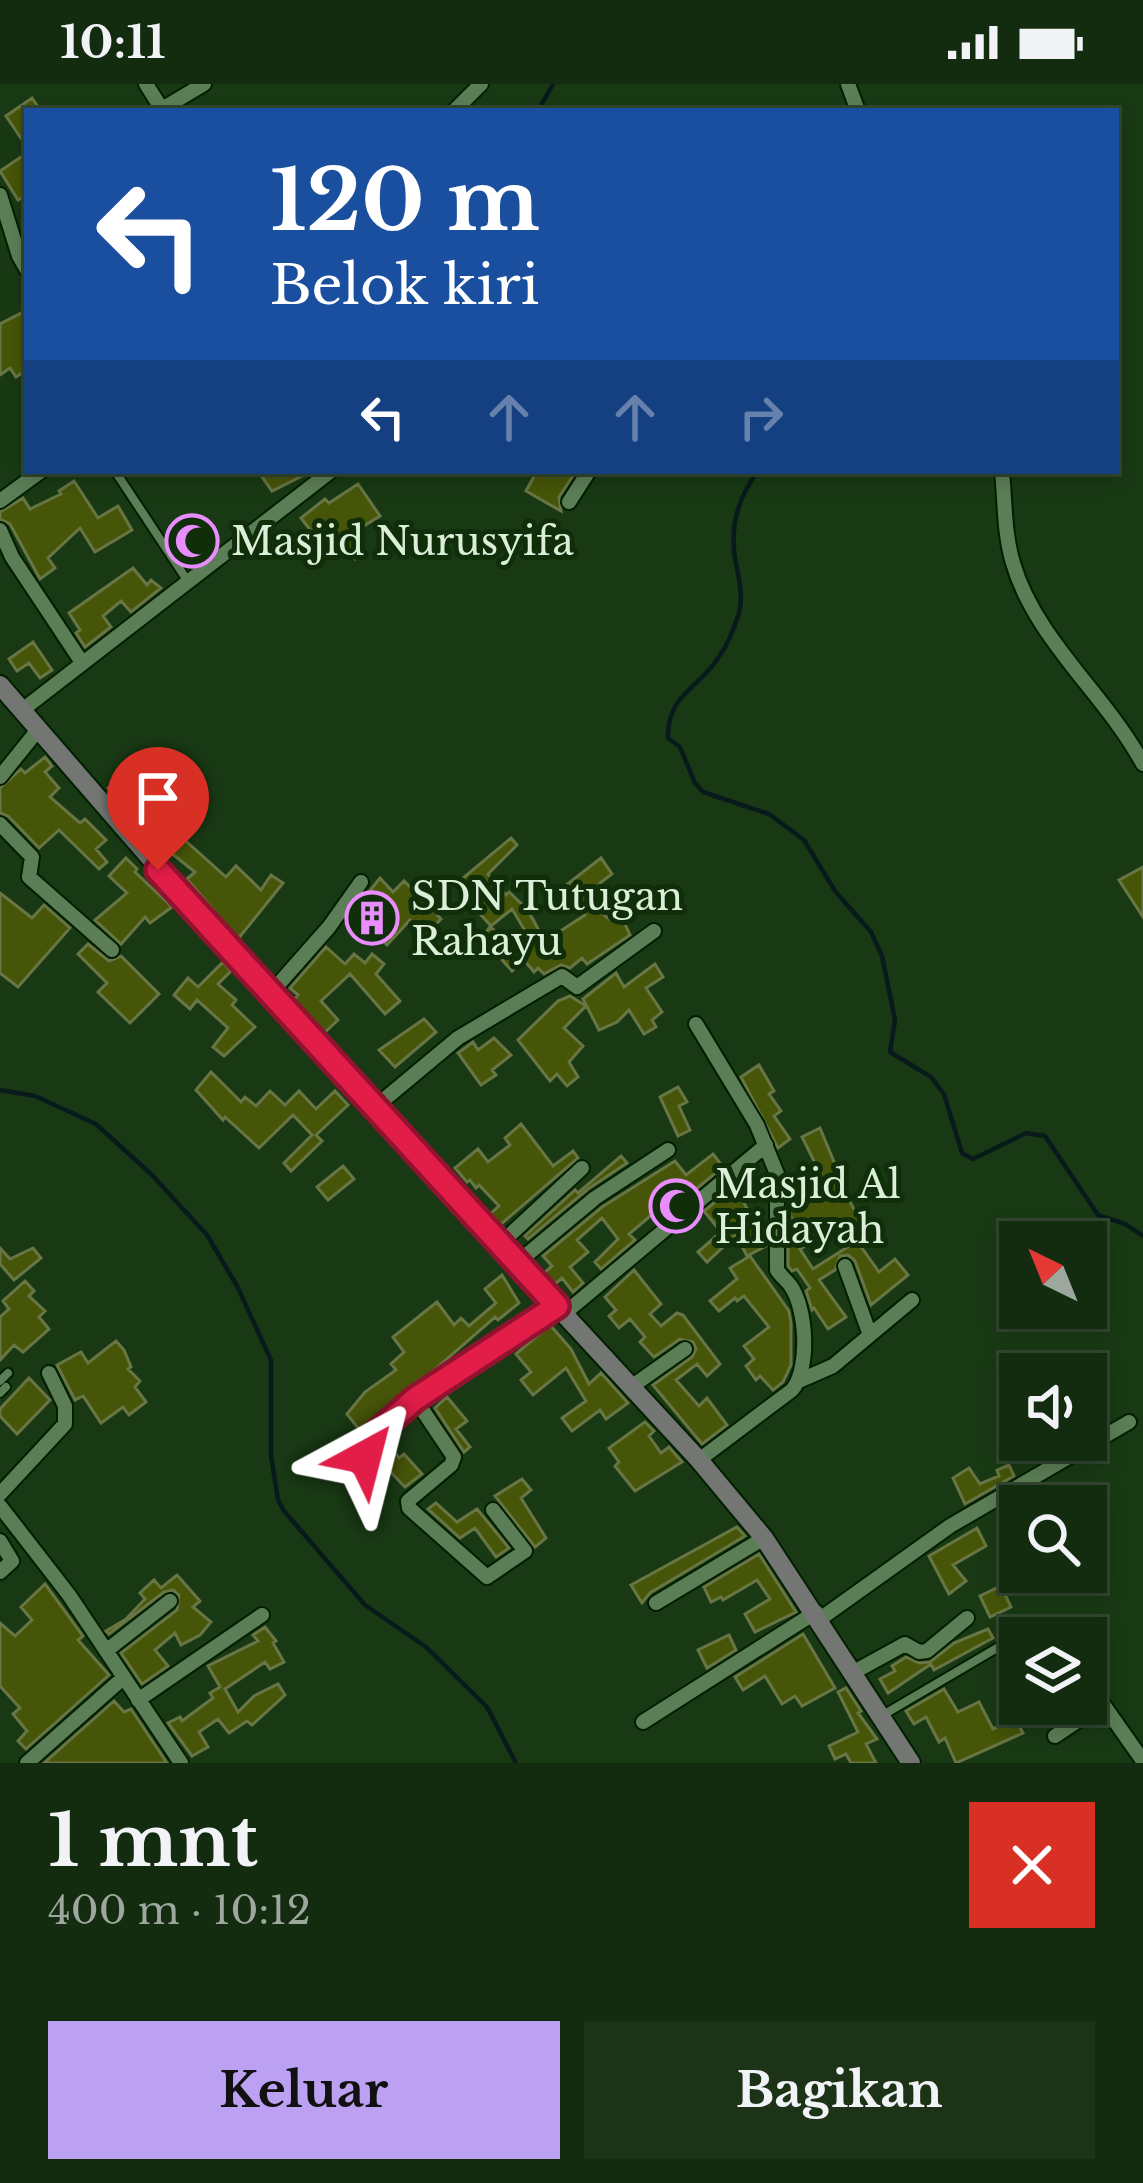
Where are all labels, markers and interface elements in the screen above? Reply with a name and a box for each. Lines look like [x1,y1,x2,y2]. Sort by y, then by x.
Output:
text: 10:11 [60,14,166,70]
text: 120 m [270,149,540,253]
icon: left [72,156,228,312]
text: Belok kiri [270,252,539,319]
icon: left [350,384,416,450]
icon: ahead [476,384,542,450]
icon: ahead [602,384,668,450]
icon: right [728,384,794,450]
mosque icon: Masjid Nurusyifa [164,513,220,569]
place label: Masjid Nurusyifa [231,517,574,566]
pin [107,747,209,870]
icon: arrive [125,765,191,831]
place label: SDN Tutugan Rahayu [411,872,683,966]
building icon: SDN Tutugan Rahayu [344,890,400,946]
place label: Masjid Al Hidayah [715,1160,901,1254]
mosque icon: Masjid Al Hidayah [648,1178,704,1234]
north arrow [999,1221,1107,1329]
map controls [999,1221,1107,1725]
button: sound [999,1353,1107,1461]
position arrow [302,1394,428,1520]
button: search [999,1485,1107,1593]
button: layers [999,1617,1107,1725]
text: 1 mnt [48,1796,258,1885]
button: close [969,1802,1095,1928]
text: 400 m · 10:12 [48,1886,311,1935]
button: Keluar [48,2021,560,2159]
button: Bagikan [584,2021,1095,2159]

